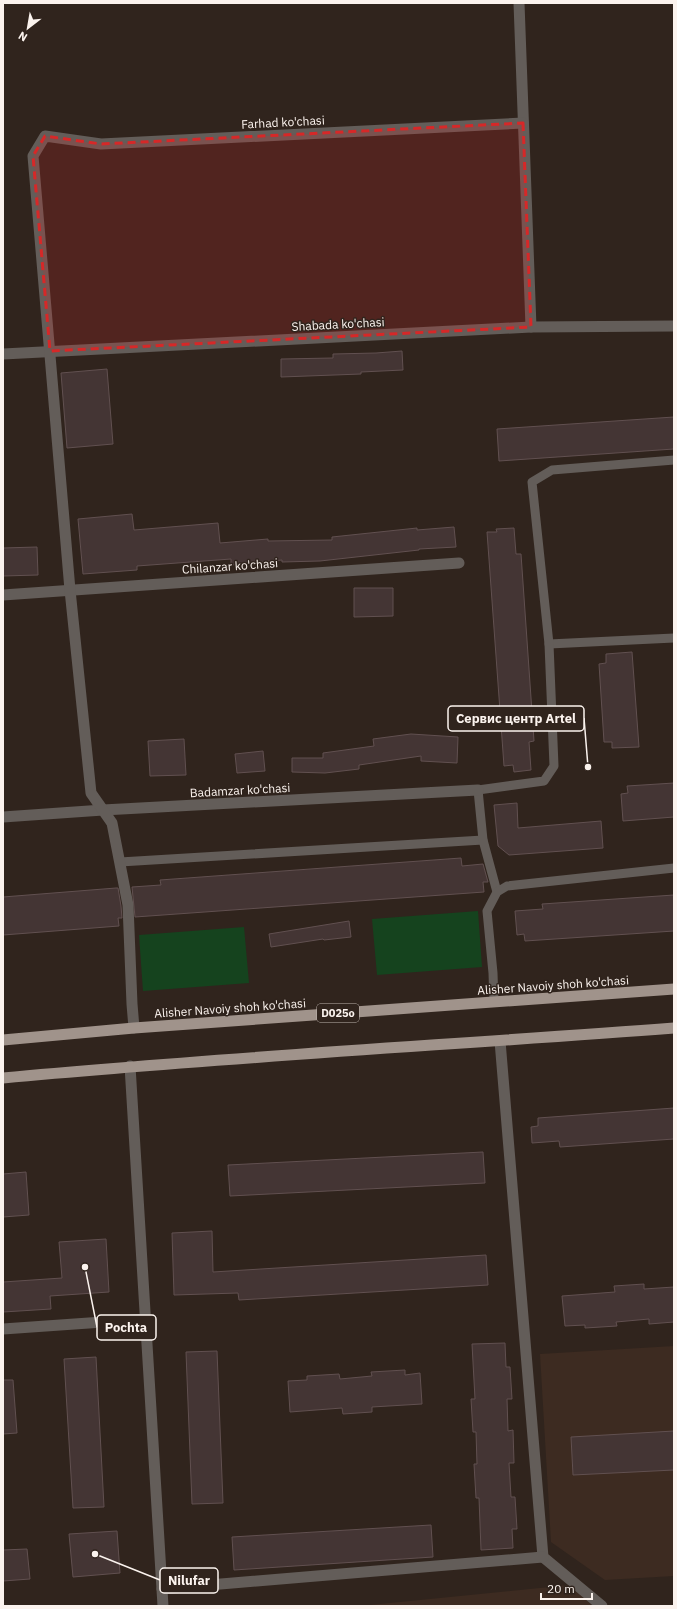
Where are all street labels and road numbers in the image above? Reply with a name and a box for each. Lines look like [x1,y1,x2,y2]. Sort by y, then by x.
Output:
street label: Farhad ko'chasi [241,112,325,132]
street label: Shabada ko'chasi [291,314,385,334]
street label: Chilanzar ko'chasi [181,555,279,577]
street label: Badamzar ko'chasi [189,780,291,800]
street label: Alisher Navoiy shoh ko'chasi [477,972,629,998]
street label: Alisher Navoiy shoh ko'chasi [154,995,306,1021]
road number: D025o [317,1004,359,1022]

